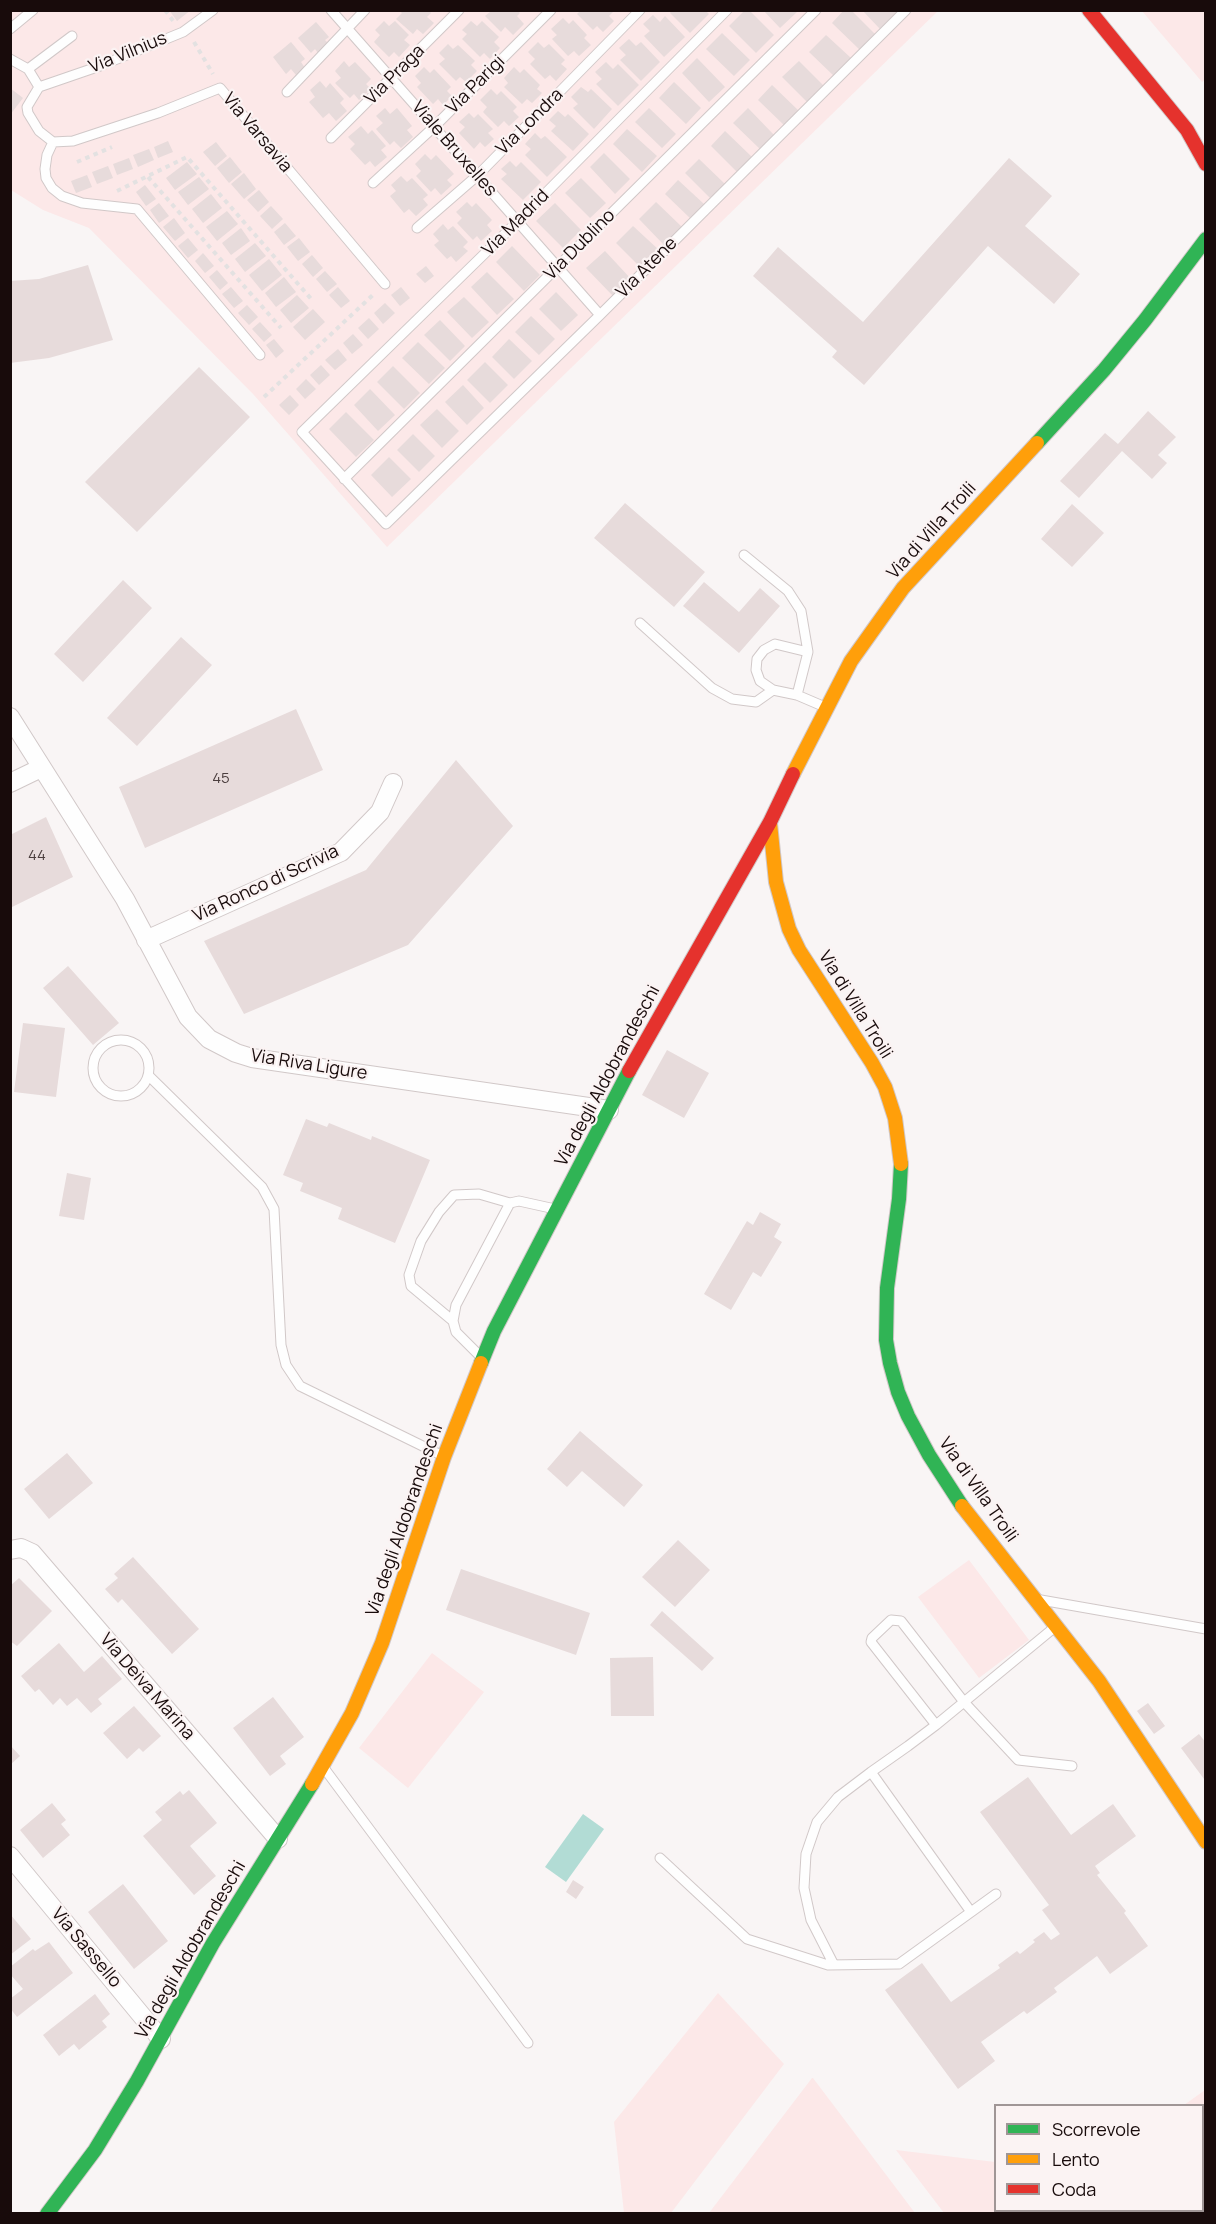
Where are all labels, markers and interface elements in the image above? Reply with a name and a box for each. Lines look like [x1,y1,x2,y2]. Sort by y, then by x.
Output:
street label: Via Vilnius [86,28,170,78]
street label: Via Praga [361,41,429,109]
street label: Via Parigi [442,51,510,119]
street label: Via Londra [492,84,568,160]
street label: Via Varsavia [218,89,296,177]
street label: Viale Bruxelles [407,97,501,201]
street label: Via Madrid [478,185,554,261]
street label: Via Dublino [540,205,620,285]
street label: Via Atene [612,233,682,303]
street label: Via di Villa Troili [883,478,981,584]
house number: 45 [212,770,230,788]
street label: Via Ronco di Scrivia [190,841,342,927]
house number: 44 [28,847,46,865]
street label: Via di Villa Troili [813,947,897,1063]
street label: Via degli Aldobrandeschi [551,982,665,1170]
street label: Via Riva Ligure [249,1045,369,1085]
street label: Via degli Aldobrandeschi [362,1421,448,1619]
street label: Via di Villa Troili [934,1433,1022,1547]
street label: Via Deiva Marina [95,1629,199,1745]
street label: Via degli Aldobrandeschi [131,1857,251,2043]
street label: Via Sassello [46,1904,126,1992]
legend [994,2104,1204,2212]
text: Scorrevole [1052,2117,1141,2141]
text: Lento [1052,2147,1100,2171]
text: Coda [1052,2177,1096,2201]

